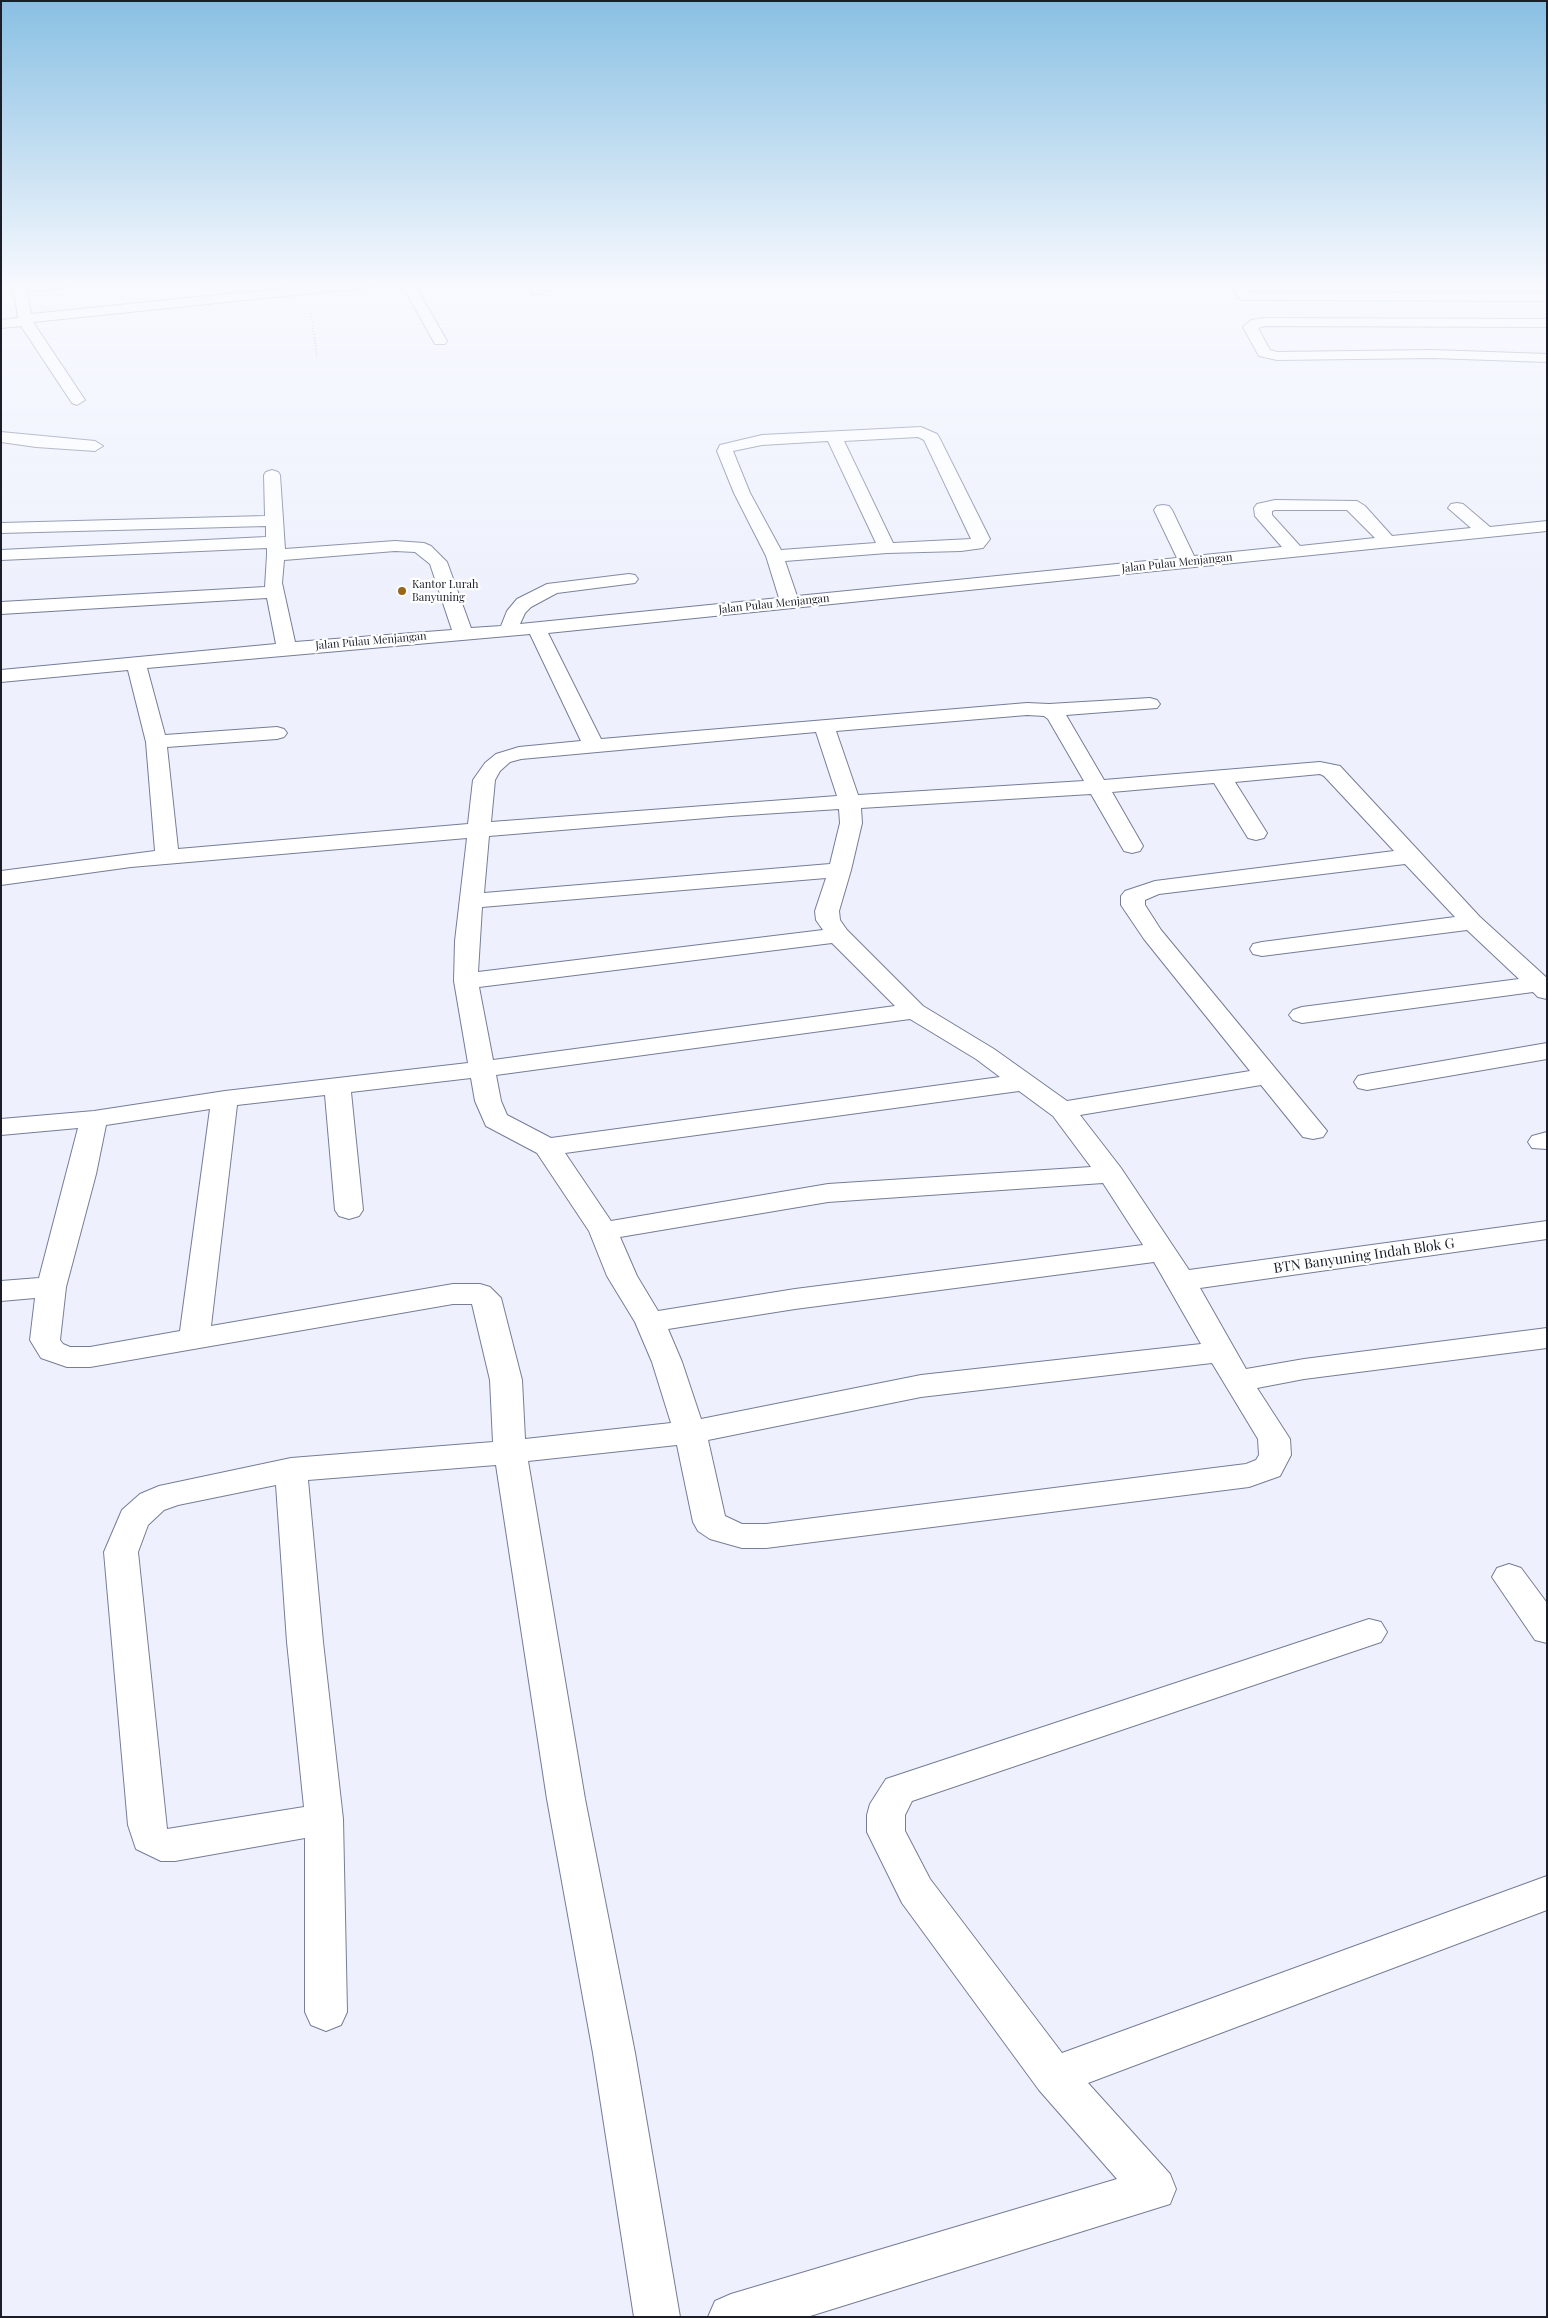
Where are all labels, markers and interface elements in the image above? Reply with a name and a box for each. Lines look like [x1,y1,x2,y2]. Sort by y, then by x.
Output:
street label: Jalan Pulau Menjangan [1121,551,1233,575]
place label: Kantor Lurah Banyuning [412,578,479,604]
marker: Kantor Lurah Banyuning [396,585,408,597]
street label: Jalan Pulau Menjangan [718,592,830,616]
street label: Jalan Pulau Menjangan [315,630,427,652]
street label: BTN Banyuning Indah Blok G [1273,1235,1455,1277]

